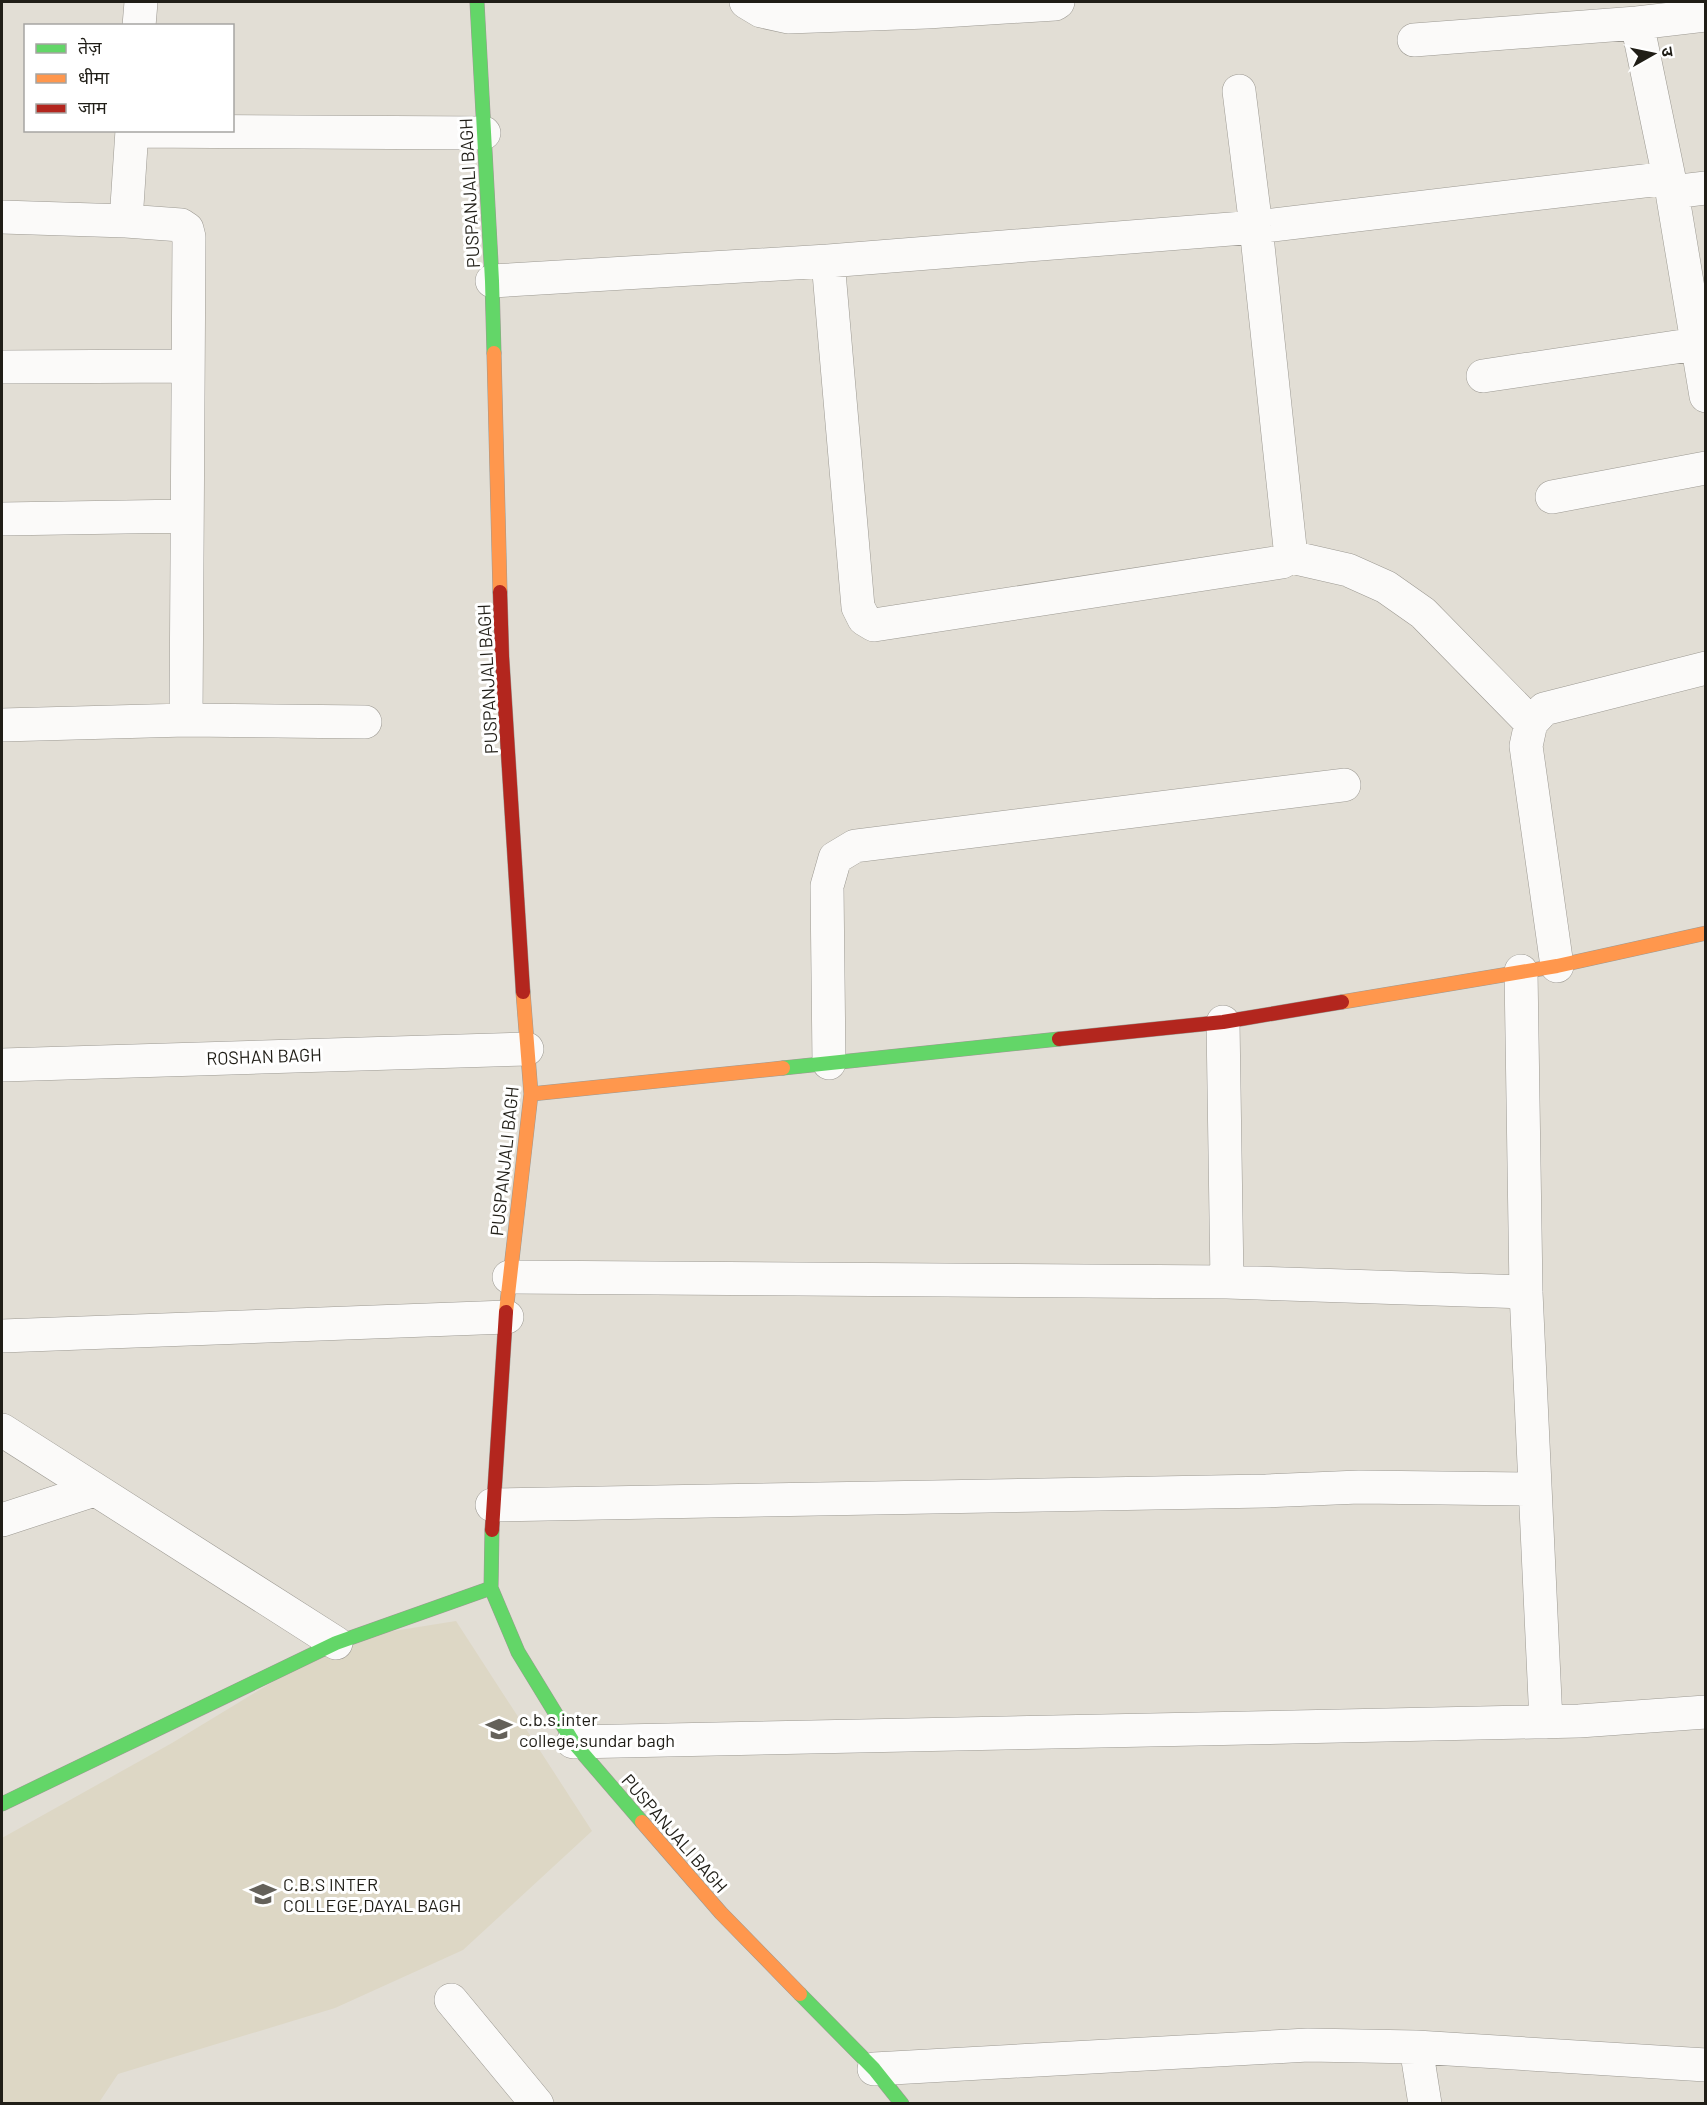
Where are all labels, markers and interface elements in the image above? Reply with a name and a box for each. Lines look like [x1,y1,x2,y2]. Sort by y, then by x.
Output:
legend [24,24,234,132]
north arrow [1623,24,1683,84]
text: तेज़ [78,36,102,58]
text: उ [1658,45,1679,58]
text: धीमा [78,66,109,88]
text: जाम [78,96,108,118]
street label: PUSPANJALI BAGH [454,117,484,269]
street label: PUSPANJALI BAGH [472,603,502,755]
street label: ROSHAN BAGH [206,1043,322,1069]
street label: PUSPANJALI BAGH [485,1085,523,1237]
place label: c.b.s.inter college,sundar bagh [519,1708,675,1751]
school or university icon: c.b.s.inter college,sundar bagh [484,1714,514,1744]
street label: PUSPANJALI BAGH [617,1769,733,1897]
place label: C.B.S INTER COLLEGE,DAYAL BAGH [283,1873,461,1916]
school or university icon: C.B.S INTER COLLEGE,DAYAL BAGH [248,1879,278,1909]

